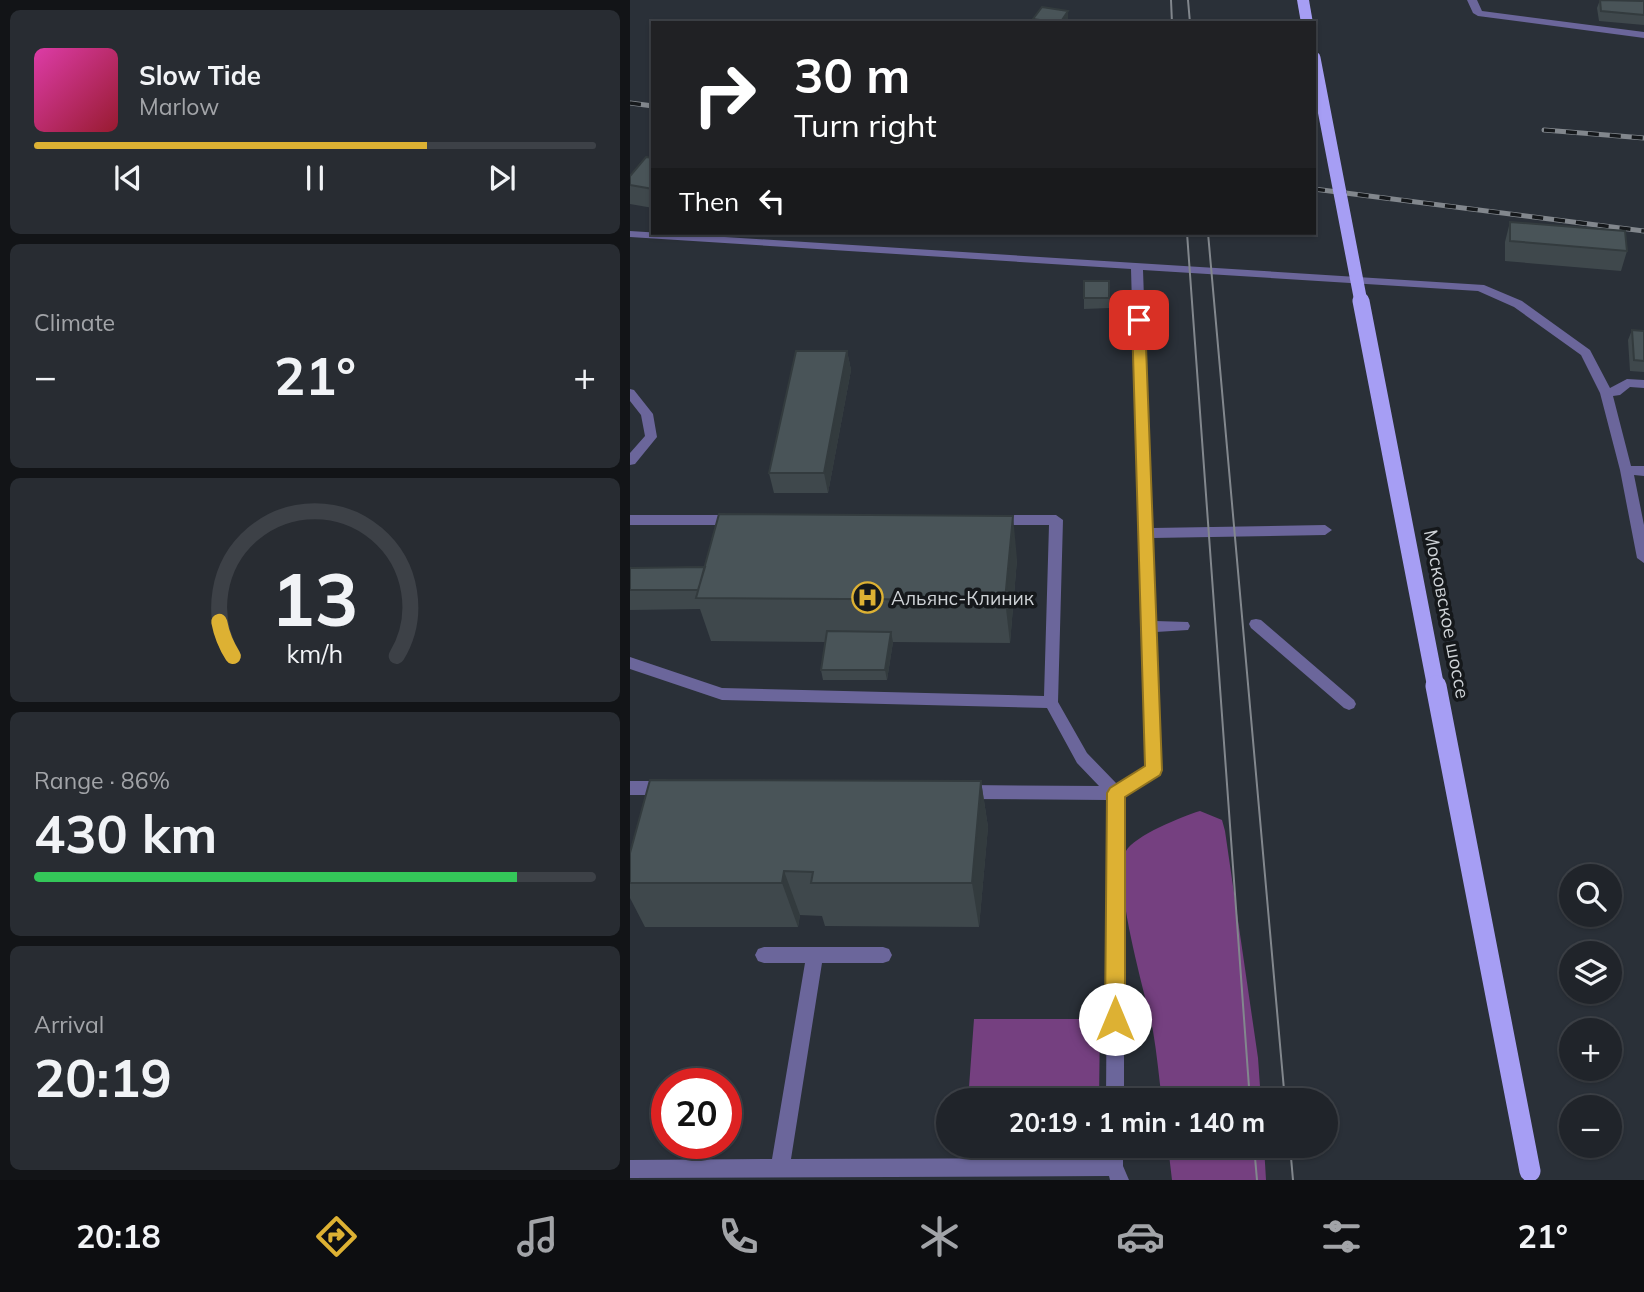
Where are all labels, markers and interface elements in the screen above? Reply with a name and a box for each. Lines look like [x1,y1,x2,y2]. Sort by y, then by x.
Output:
text: 30 m [794,44,910,105]
icon: right [679,49,770,140]
text: Slow Tide [139,59,261,92]
text: Marlow [139,92,219,121]
text: Turn right [794,105,937,145]
icon: previous [109,159,147,197]
icon: pause [296,159,334,197]
icon: next [483,159,521,197]
icon: left [753,182,791,220]
text: Then [679,185,739,218]
pin [1109,290,1169,350]
icon: arrive [1120,301,1158,339]
text: Climate [34,308,115,337]
text: 21° [274,343,356,408]
text: − [34,352,57,400]
text: + [573,352,596,400]
street label: Московское шоссе [1419,528,1475,700]
text: 13 [271,553,359,644]
hospital icon: Альянс-Клиник [851,581,885,615]
place label: Альянс-Клиник [891,586,1035,610]
text: km/h [287,638,343,669]
text: Range · 86% [34,766,170,795]
text: 430 km [34,801,217,866]
map controls [1559,864,1622,1158]
button: search [1559,864,1622,927]
button: layers [1559,941,1622,1004]
position arrow [1078,982,1152,1056]
text: Arrival [34,1010,104,1039]
button: + [1559,1018,1622,1081]
text: 20:19 [34,1045,172,1110]
speed limit sign: 20 [651,1068,742,1159]
button: − [1559,1095,1622,1158]
text: 20:19 · 1 min · 140 m [1009,1106,1265,1139]
icon: directions [312,1212,361,1261]
icon: music [513,1212,562,1261]
icon: phone [714,1212,763,1261]
icon: climate [915,1212,964,1261]
icon: car [1116,1212,1165,1261]
icon: filters [1317,1212,1366,1261]
text: 20:18 [76,1216,161,1256]
text: 21° [1517,1216,1568,1256]

